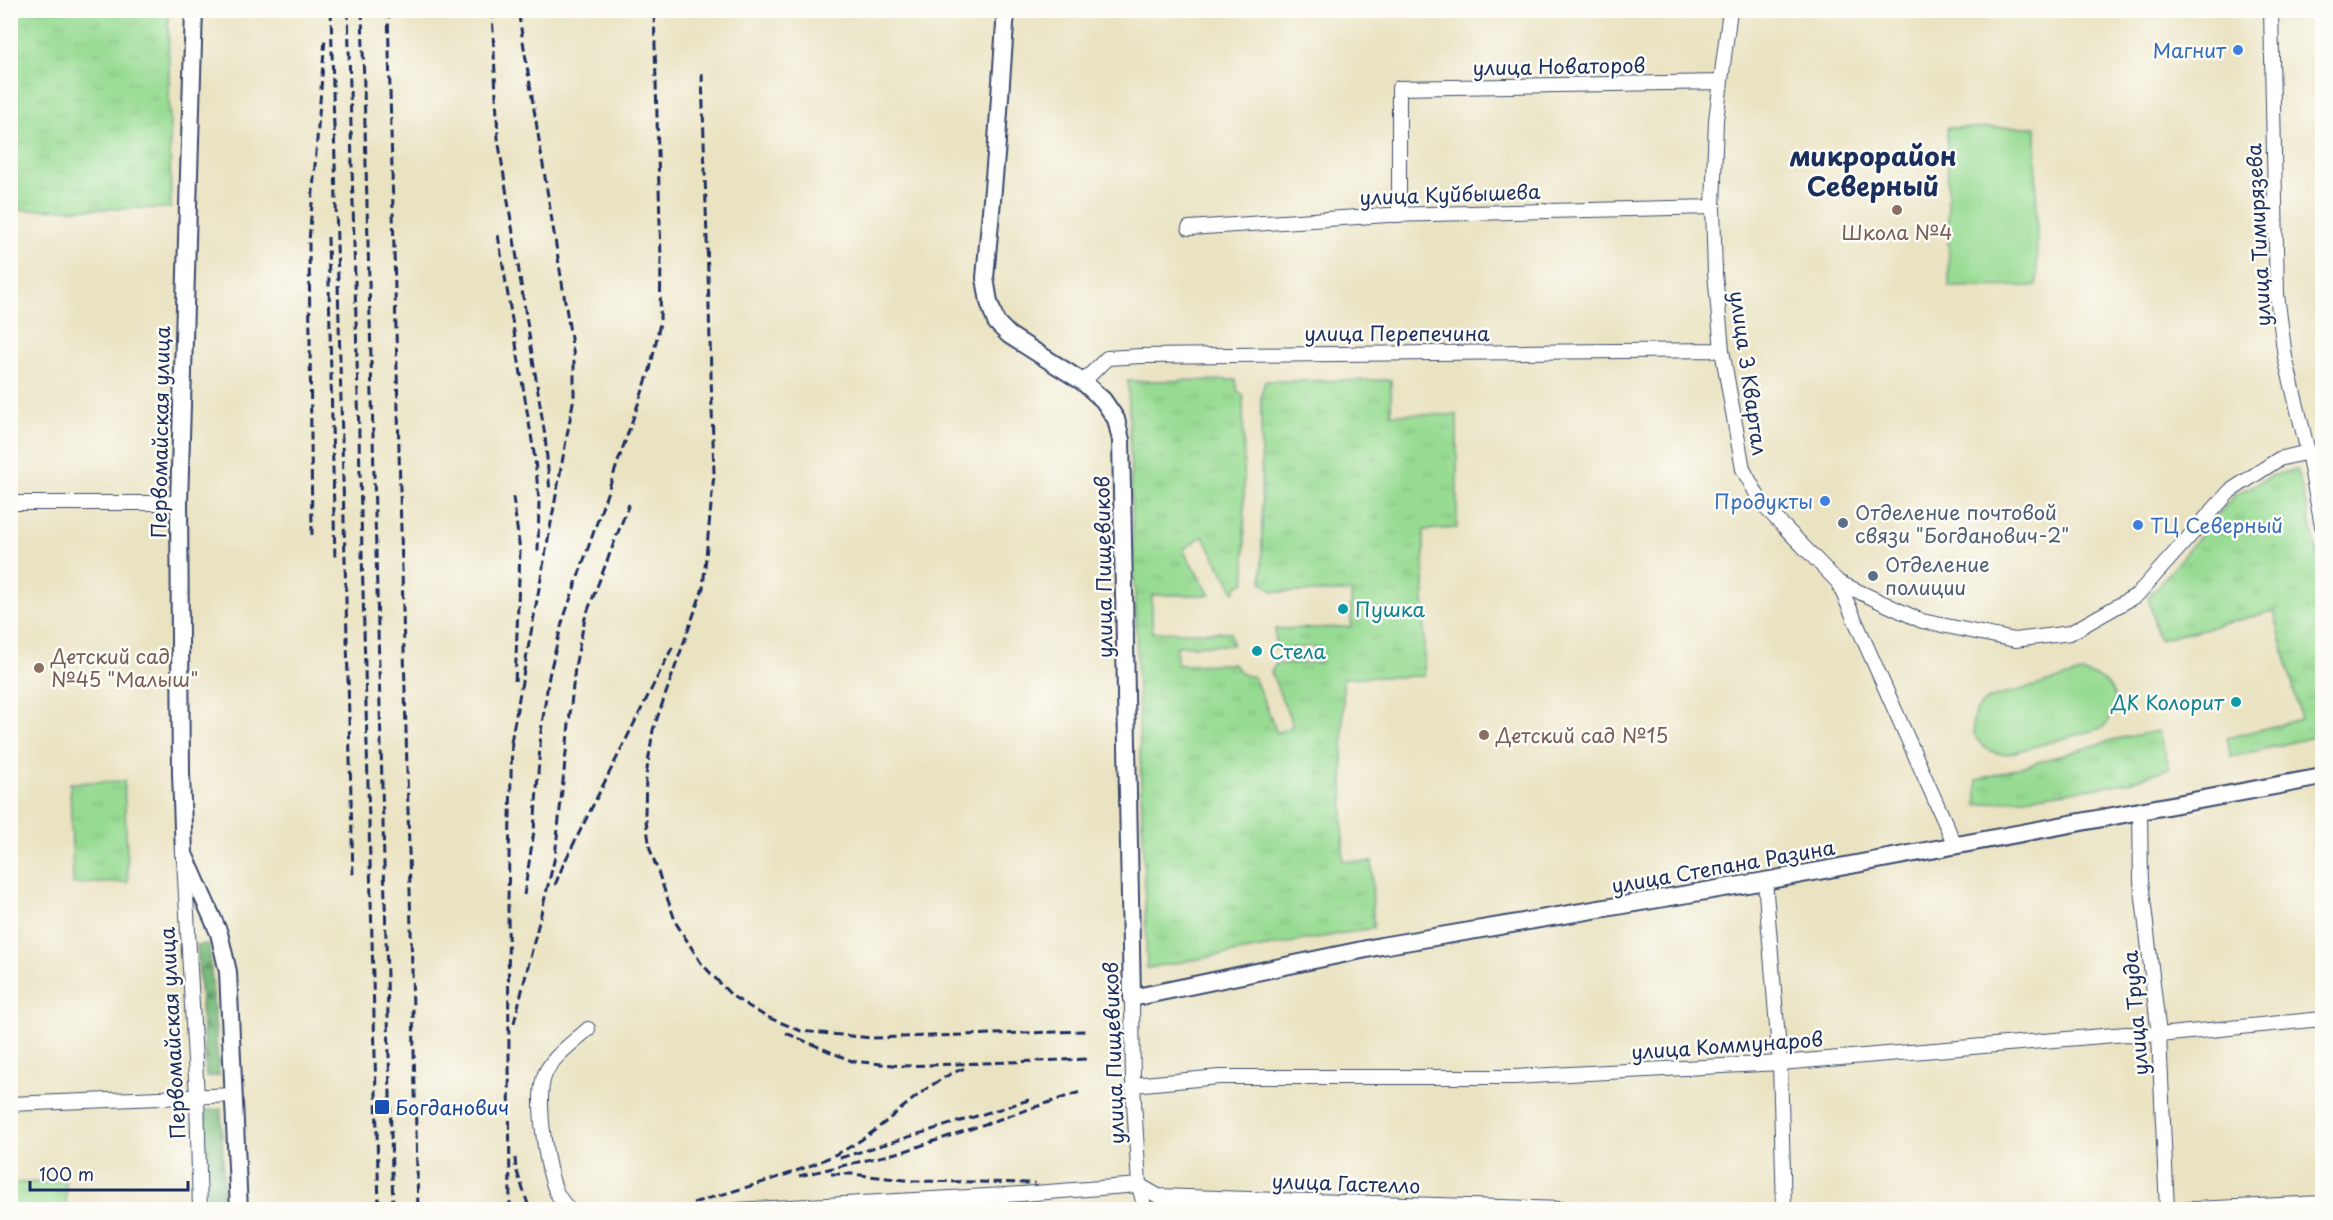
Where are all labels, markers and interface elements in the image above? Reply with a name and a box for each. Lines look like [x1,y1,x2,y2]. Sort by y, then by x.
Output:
place label: Магнит [2153,35,2227,65]
marker: Магнит [2231,43,2245,57]
street label: улица Новаторов [1472,49,1646,83]
district label: микрорайон Северный [1789,136,1957,205]
street label: улица Тимирязева [2238,142,2278,327]
street label: улица Куйбышева [1359,176,1542,212]
marker: Школа №4 [1890,203,1904,217]
place label: Школа №4 [1842,217,1952,247]
street label: улица 3 Квартал [1723,289,1775,457]
street label: улица Перепечина [1304,318,1490,348]
street label: Первомайская улица [143,325,177,538]
street label: улица Пищевиков [1086,476,1120,658]
place label: Продукты [1714,486,1813,516]
marker: Продукты [1818,494,1832,508]
place label: Отделение почтовой связи "Богданович-2" [1855,497,2069,550]
place label: ТЦ Северный [2150,510,2283,540]
marker: Отделение почтовой связи "Богданович-2" [1836,516,1850,530]
marker: ТЦ Северный [2131,518,2145,532]
place label: Отделение полиции [1885,549,1990,602]
marker: Отделение полиции [1866,569,1880,583]
place label: Пушка [1355,594,1425,624]
marker: Пушка [1336,602,1350,616]
place label: Стела [1269,636,1327,666]
place label: Детский сад №45 "Малыш" [50,641,198,694]
marker: Стела [1250,644,1264,658]
marker: Детский сад №45 "Малыш" [32,661,46,675]
place label: ДК Колорит [2110,687,2225,717]
marker: ДК Колорит [2229,695,2243,709]
place label: Детский сад №15 [1495,720,1668,750]
marker: Детский сад №15 [1477,728,1491,742]
street label: улица Степана Разина [1609,832,1837,900]
street label: Первомайская улица [151,926,193,1140]
street label: улица Труда [2115,949,2155,1077]
street label: улица Пищевиков [1095,961,1131,1145]
street label: улица Коммунаров [1630,1023,1824,1067]
place label: Богданович [395,1092,509,1122]
marker: Богданович [373,1098,391,1116]
scale bar [30,1154,188,1192]
text: 100 m [39,1160,94,1187]
street label: улица Гастелло [1271,1165,1421,1201]

